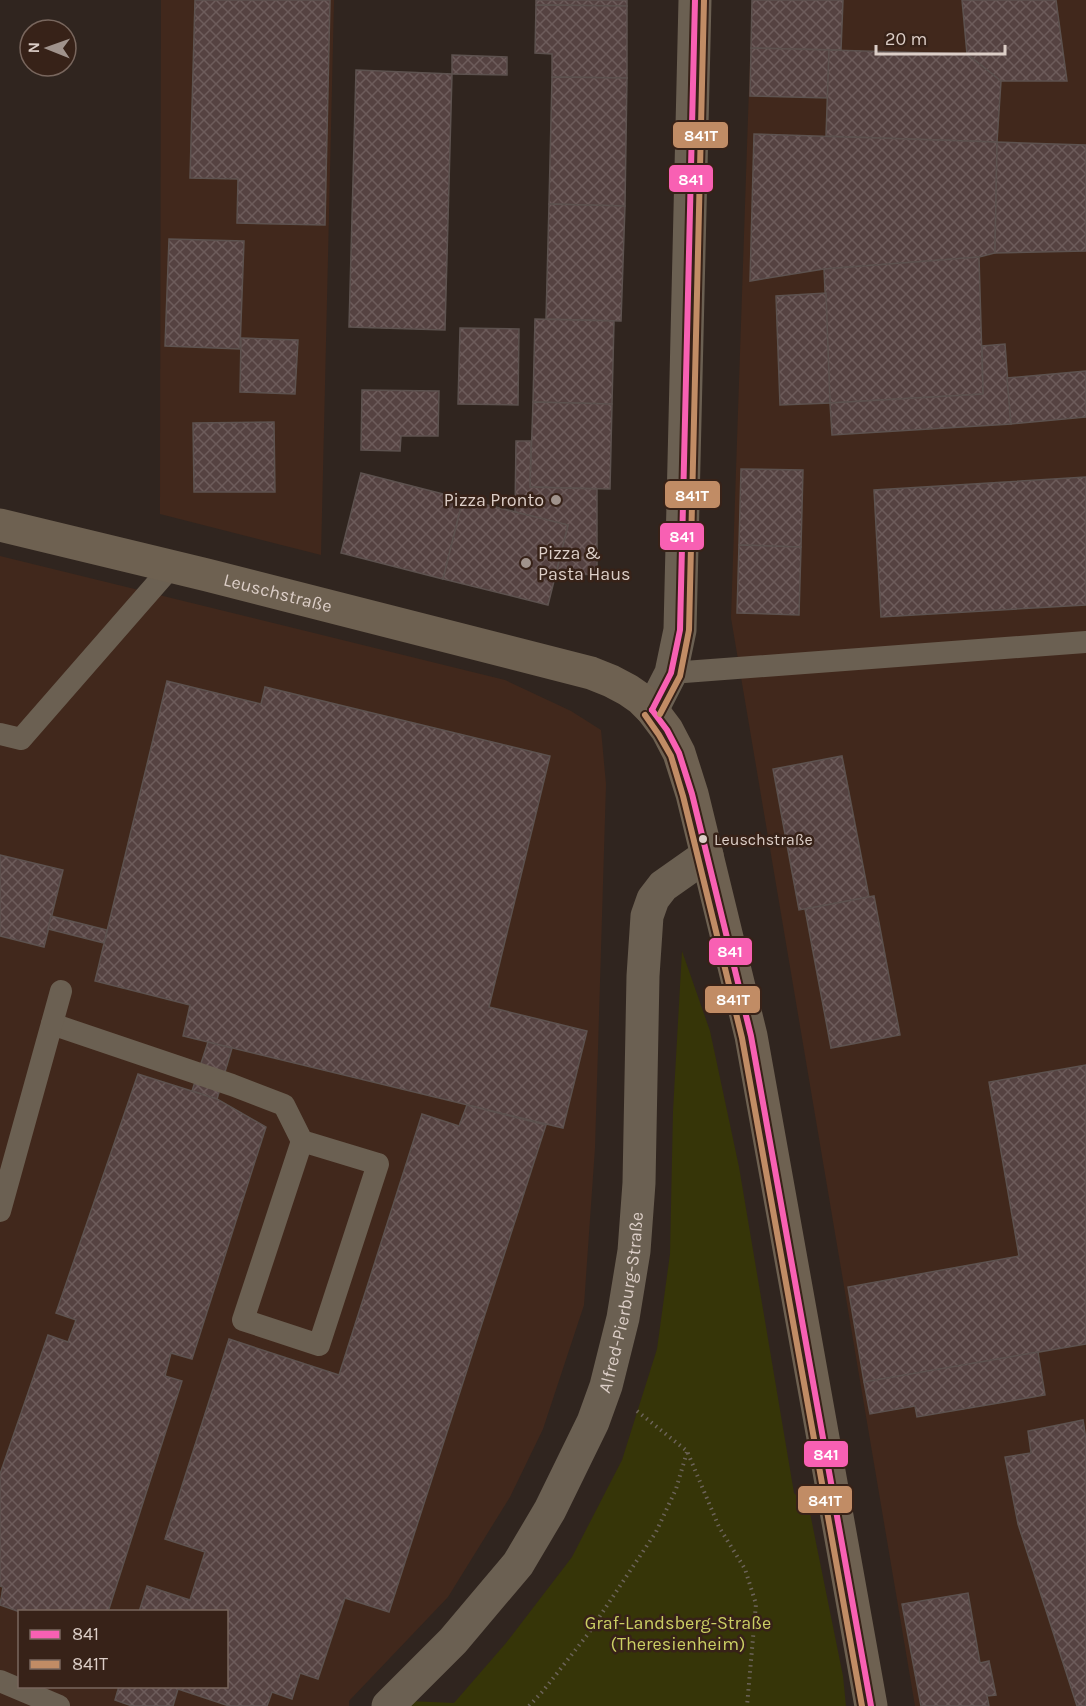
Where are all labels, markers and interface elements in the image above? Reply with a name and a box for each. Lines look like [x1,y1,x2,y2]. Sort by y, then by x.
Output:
north arrow [18,18,78,78]
scale bar [876,18,1005,56]
text: 20 m [885,28,927,50]
text: N [24,42,43,54]
line badge: 841T [672,121,729,149]
text: 841T [684,126,719,145]
line badge: 841 [668,164,714,193]
text: 841 [678,170,704,189]
line badge: 841T [664,480,721,509]
text: 841T [675,486,710,505]
place label: Pizza Pronto [444,489,544,511]
marker: Pizza Pronto [549,493,563,507]
line badge: 841 [659,522,705,551]
text: 841 [669,527,695,546]
place label: Pizza & Pasta Haus [538,542,631,585]
marker: Pizza & Pasta Haus [519,556,533,570]
street label: Leuschstraße [221,569,334,617]
place label: Leuschstraße [714,830,813,849]
marker: Leuschstraße [697,833,709,845]
line badge: 841 [708,937,753,966]
text: 841 [717,942,743,961]
line badge: 841T [704,985,761,1014]
text: 841T [716,990,751,1009]
street label: Alfred-Pierburg-Straße [593,1211,648,1396]
line badge: 841 [803,1440,849,1468]
text: 841 [813,1445,839,1464]
line badge: 841T [797,1485,853,1514]
text: 841T [808,1491,843,1510]
legend [18,1610,228,1688]
park label: Graf-Landsberg-Straße (Theresienheim) [585,1612,771,1655]
text: 841 [72,1623,99,1645]
text: 841T [72,1653,108,1675]

